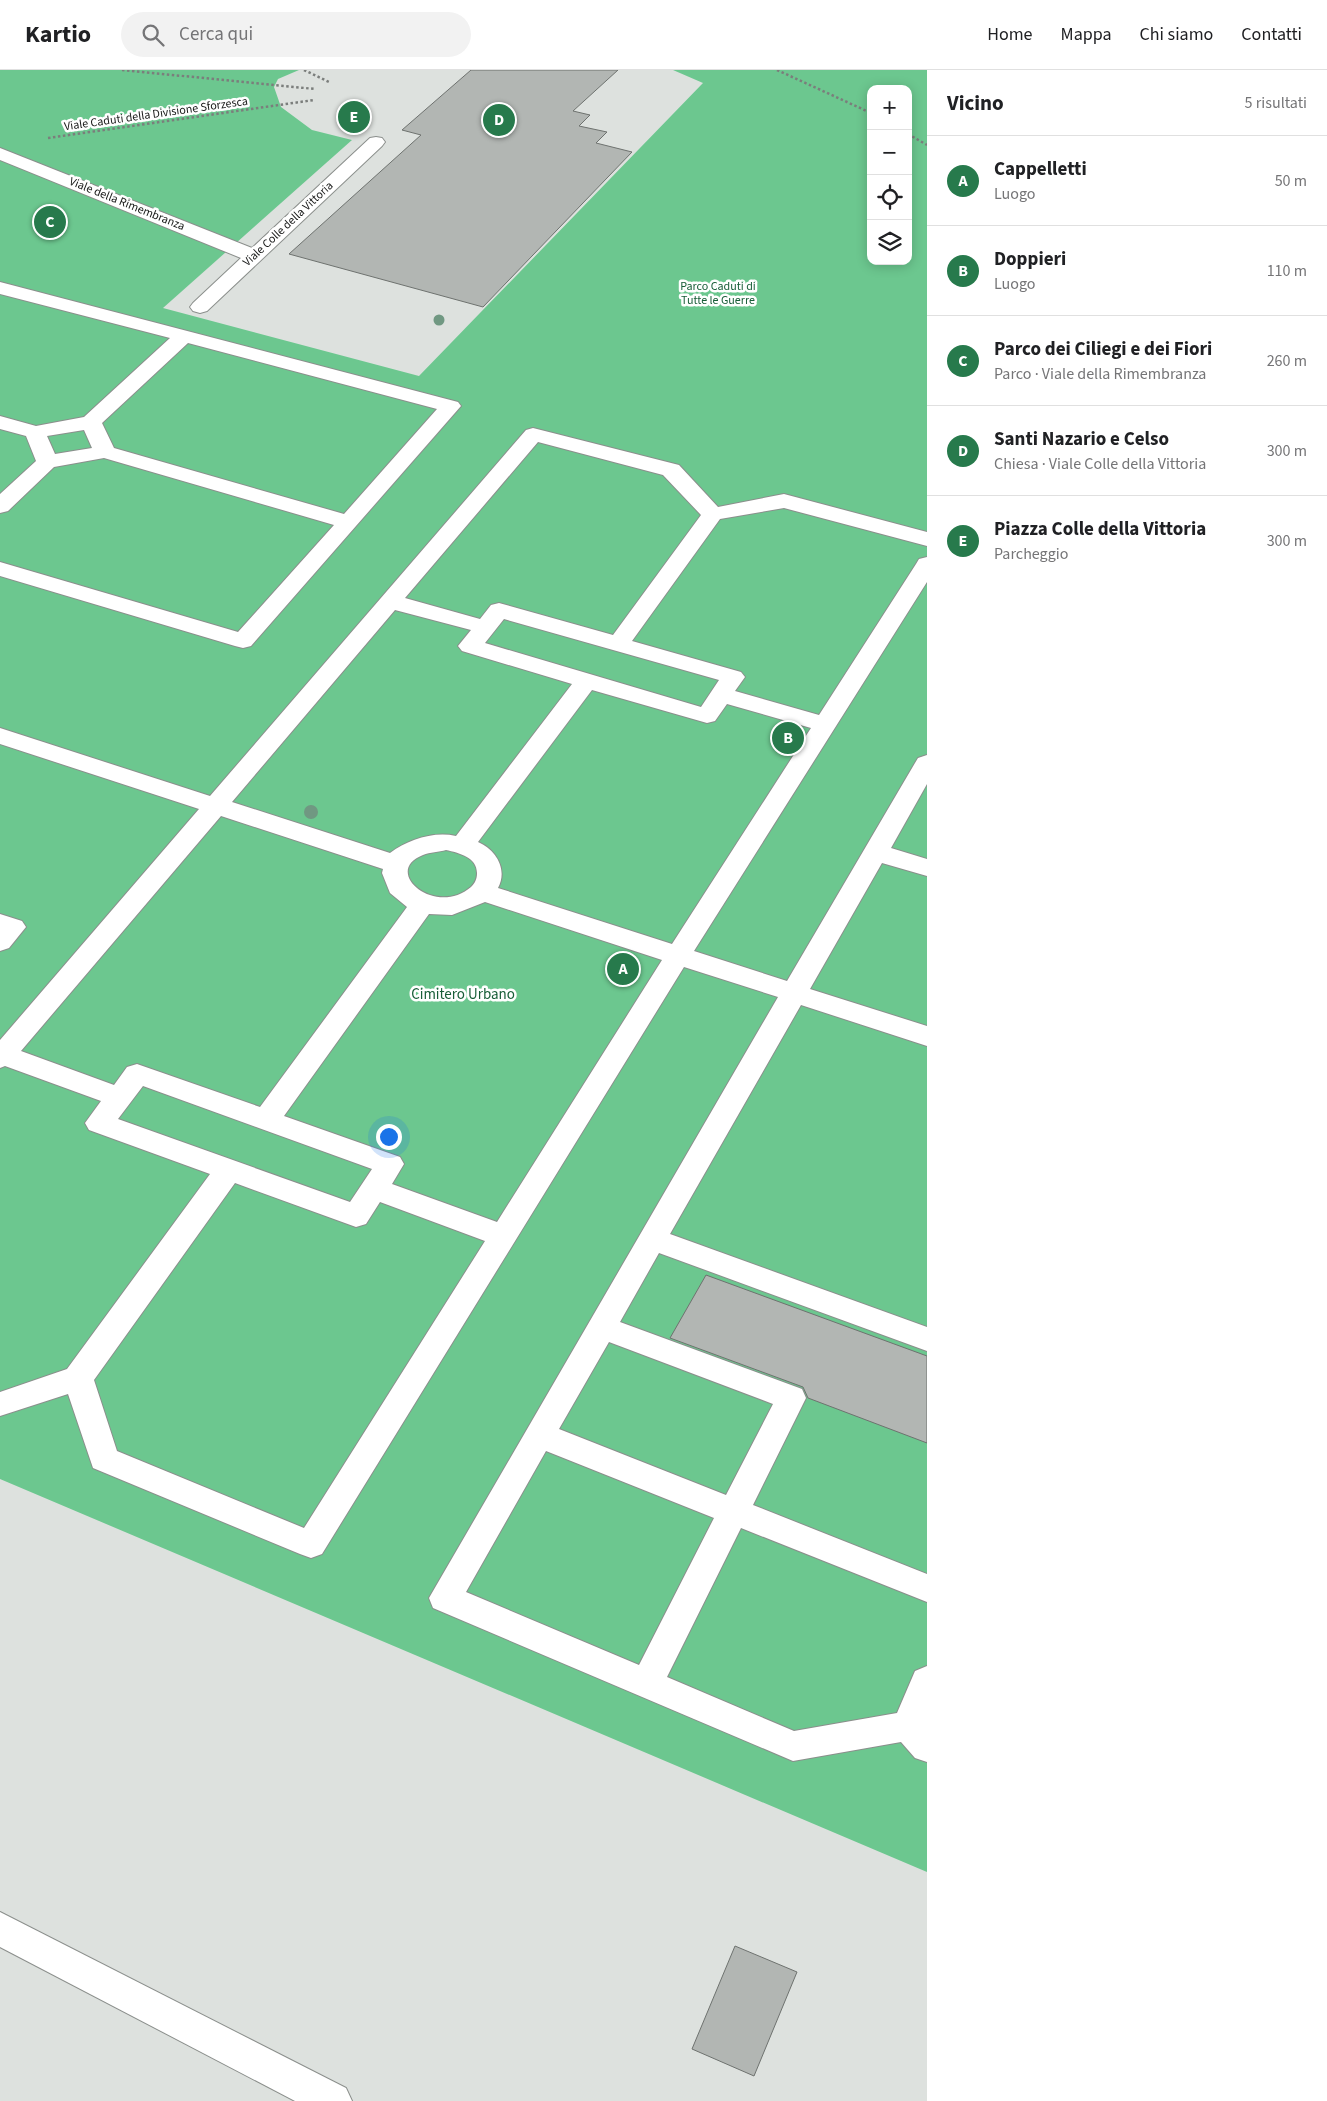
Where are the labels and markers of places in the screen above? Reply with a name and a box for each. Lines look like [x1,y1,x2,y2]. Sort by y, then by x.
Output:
pin: E [338,98,370,136]
pin: D [483,101,515,139]
pin: C [34,203,66,241]
pin: B [772,719,804,757]
pin: A [607,950,639,988]

